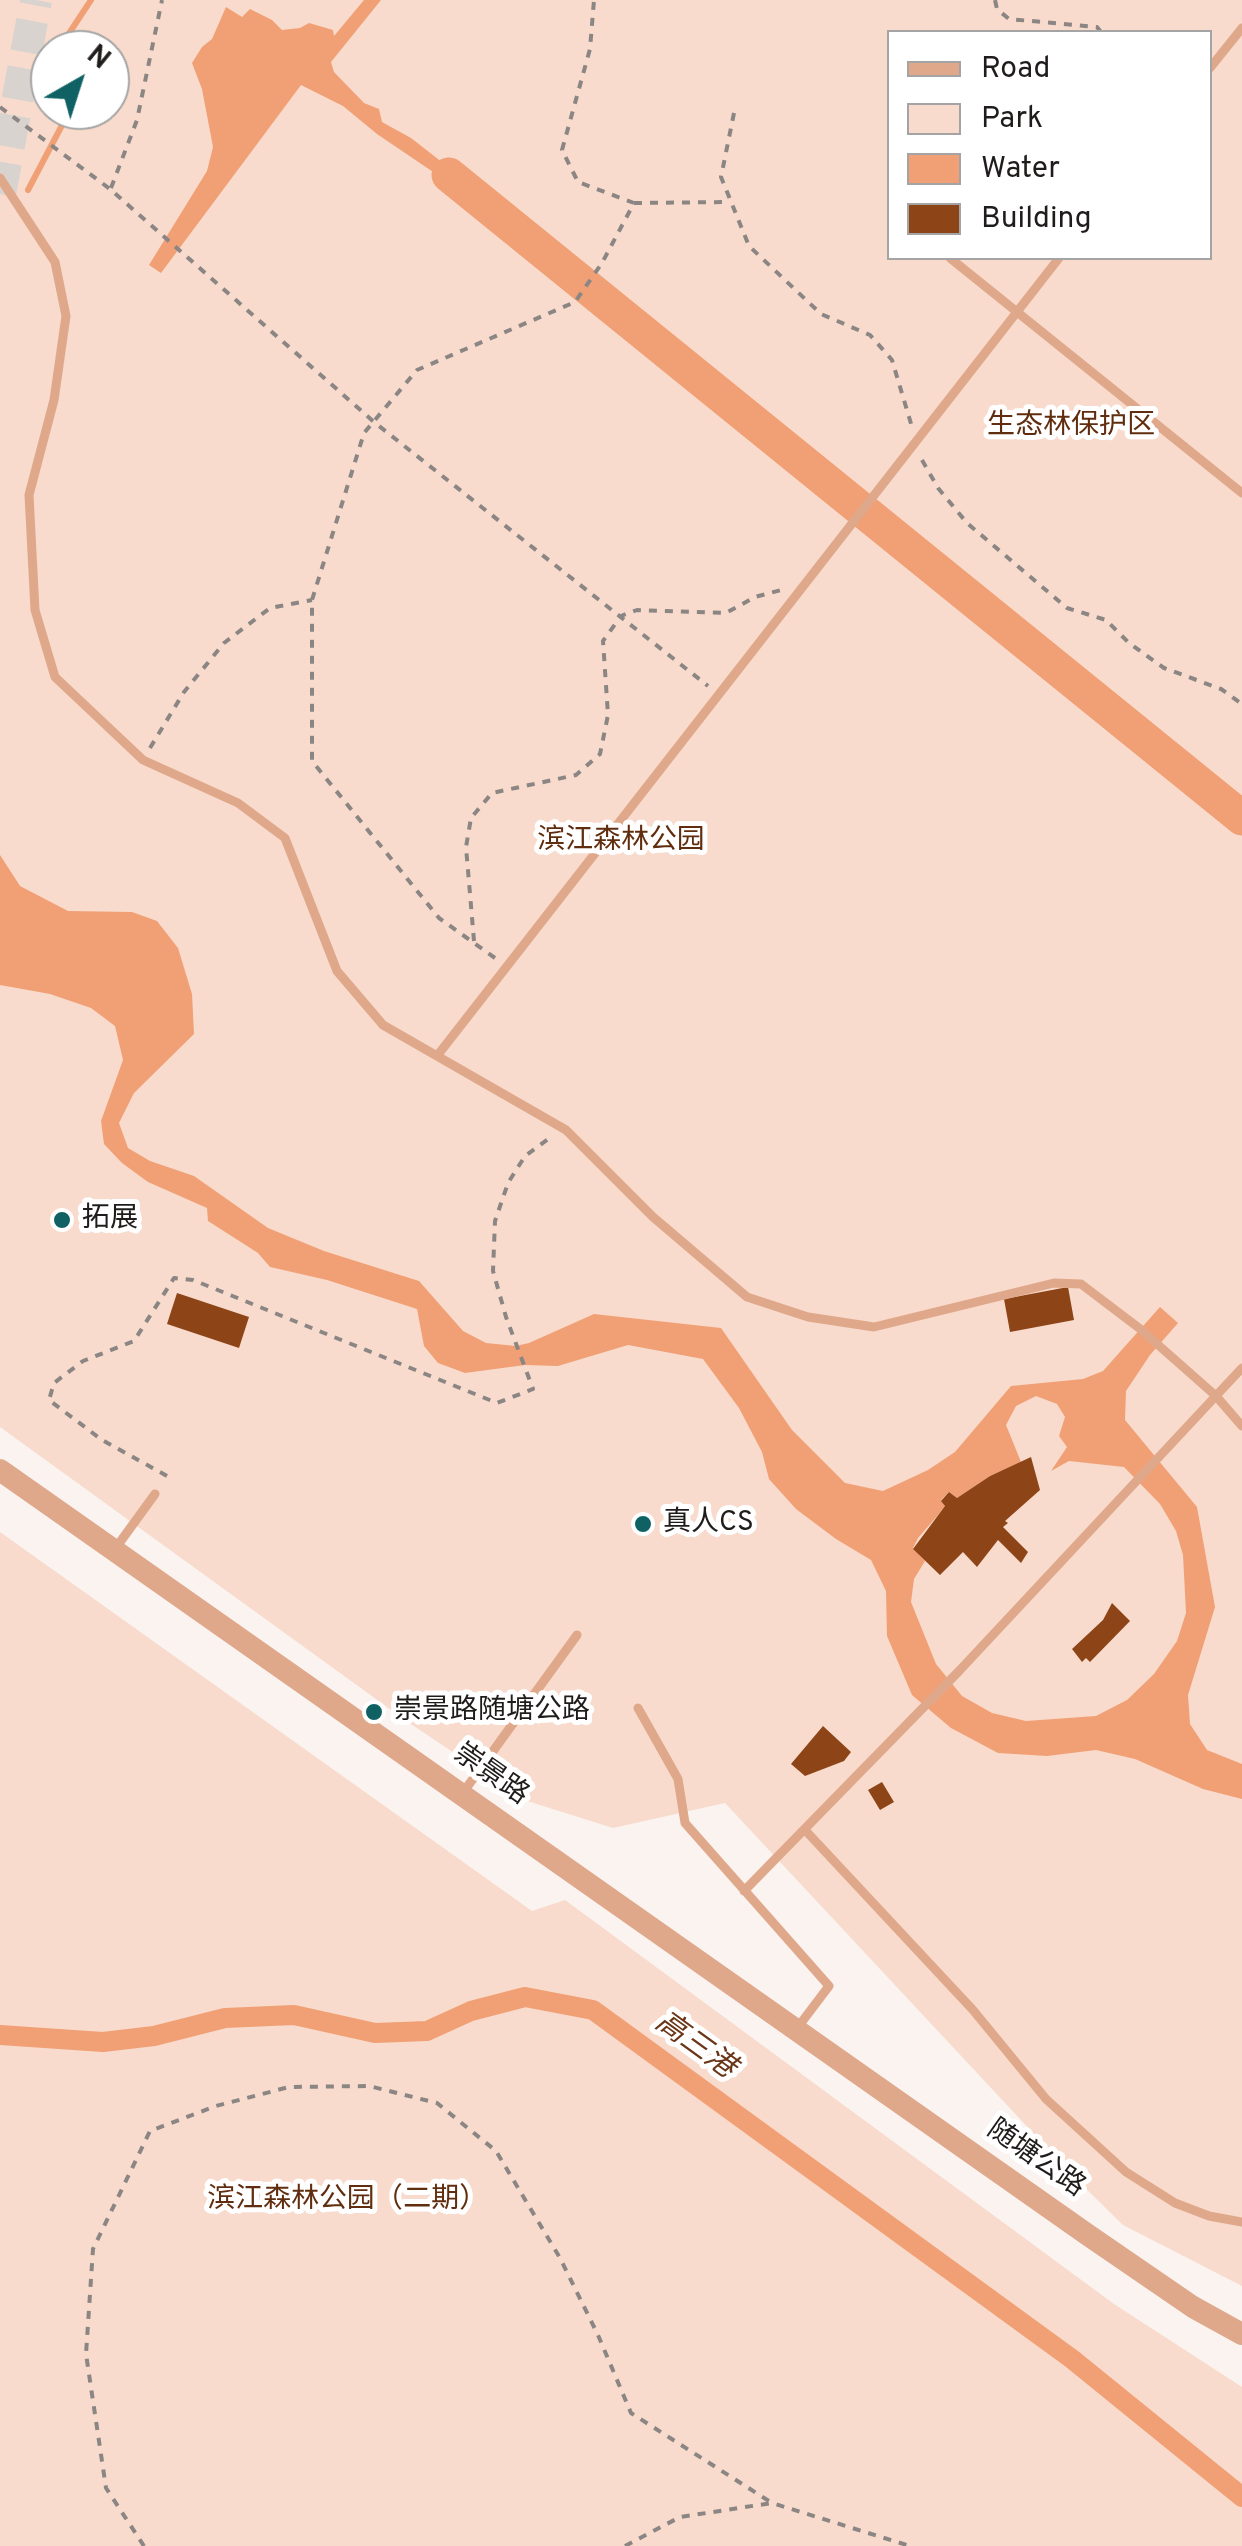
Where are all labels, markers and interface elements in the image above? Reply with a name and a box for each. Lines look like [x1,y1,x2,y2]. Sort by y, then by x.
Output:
north arrow [30,30,130,130]
legend [887,30,1212,260]
text: N [78,38,117,79]
text: Road [981,51,1050,88]
text: Park [981,101,1043,138]
text: Water [981,151,1060,188]
text: Building [981,201,1092,238]
park label: 生态林保护区 [987,410,1155,444]
park label: 滨江森林公园 [537,825,705,859]
place label: 拓展 [82,1203,138,1237]
marker: 拓展 [51,1209,73,1231]
place label: 真人CS [663,1507,754,1541]
marker: 真人CS [632,1513,654,1535]
place label: 崇景路随塘公路 [394,1695,590,1729]
marker: 崇景路随塘公路 [363,1701,385,1723]
street label: 崇景路 [446,1738,534,1814]
water label: 高三港 [647,2006,741,2088]
street label: 随塘公路 [979,2114,1091,2206]
park label: 滨江森林公园（二期） [207,2184,487,2218]

